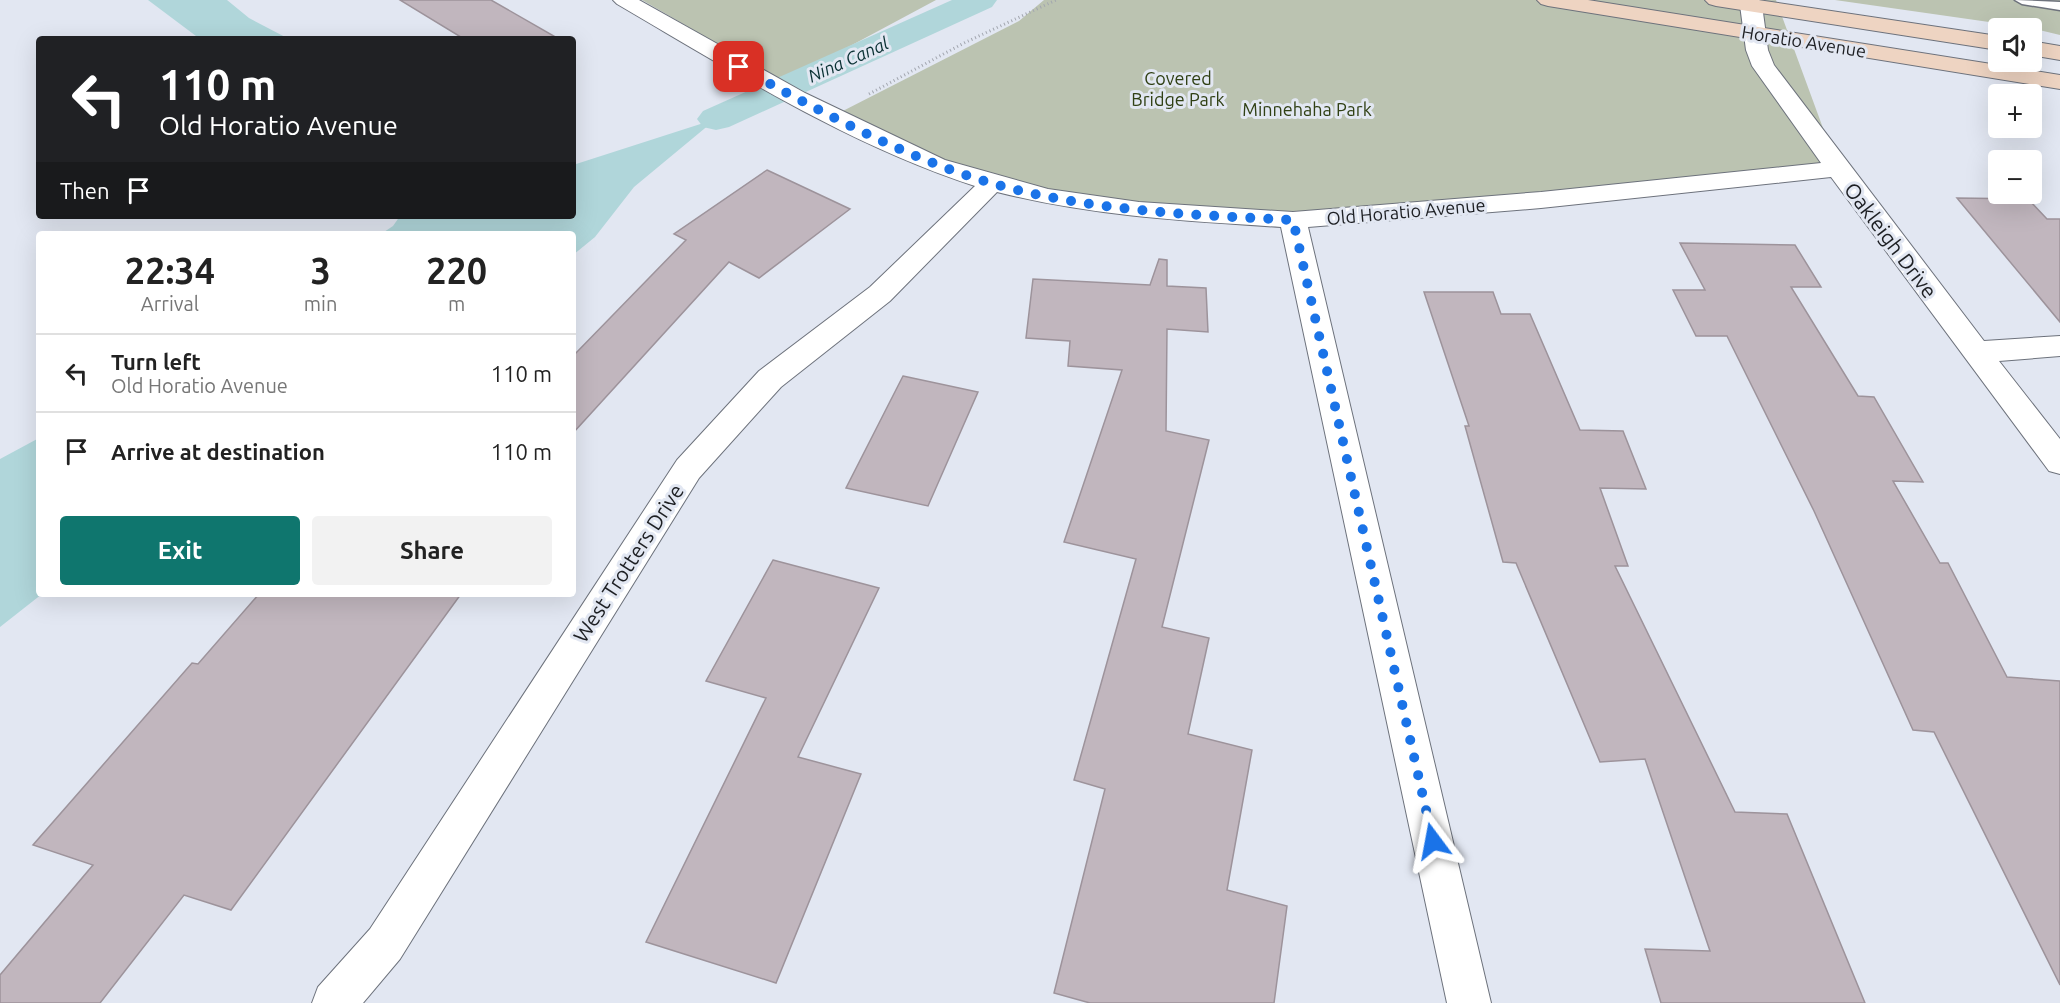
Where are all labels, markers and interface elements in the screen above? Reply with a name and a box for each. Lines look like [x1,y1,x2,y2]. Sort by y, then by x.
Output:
map controls [1988,18,2042,204]
button: sound [1988,18,2042,72]
street label: Horatio Avenue [1740,21,1868,61]
water label: Nina Canal [805,32,891,86]
pin [713,41,764,92]
icon: arrive [722,50,755,83]
icon: left [60,60,138,138]
text: 110 m [159,61,276,108]
park label: Covered Bridge Park [1131,68,1225,109]
button: + [1988,84,2042,138]
park label: Minnehaha Park [1242,99,1372,119]
text: Old Horatio Avenue [159,110,398,140]
button: − [1988,150,2042,204]
icon: arrive [122,174,155,207]
text: Then [60,178,110,203]
street label: Oakleigh Drive [1840,178,1942,302]
street label: Old Horatio Avenue [1326,194,1486,228]
text: 22:34 [125,250,215,291]
text: 3 [310,250,331,291]
text: 220 [426,250,487,291]
text: Arrival [141,292,199,315]
text: min [304,292,337,315]
text: m [448,292,465,315]
text: Turn left [111,349,201,374]
icon: left [60,357,93,390]
text: 110 m [491,361,552,386]
text: Old Horatio Avenue [111,374,288,397]
icon: arrive [60,435,93,468]
text: Arrive at destination [111,439,325,464]
text: 110 m [491,439,552,464]
street label: West Trotters Drive [568,479,688,647]
button: Exit [60,516,300,585]
button: Share [312,516,552,585]
position arrow [1401,809,1465,873]

